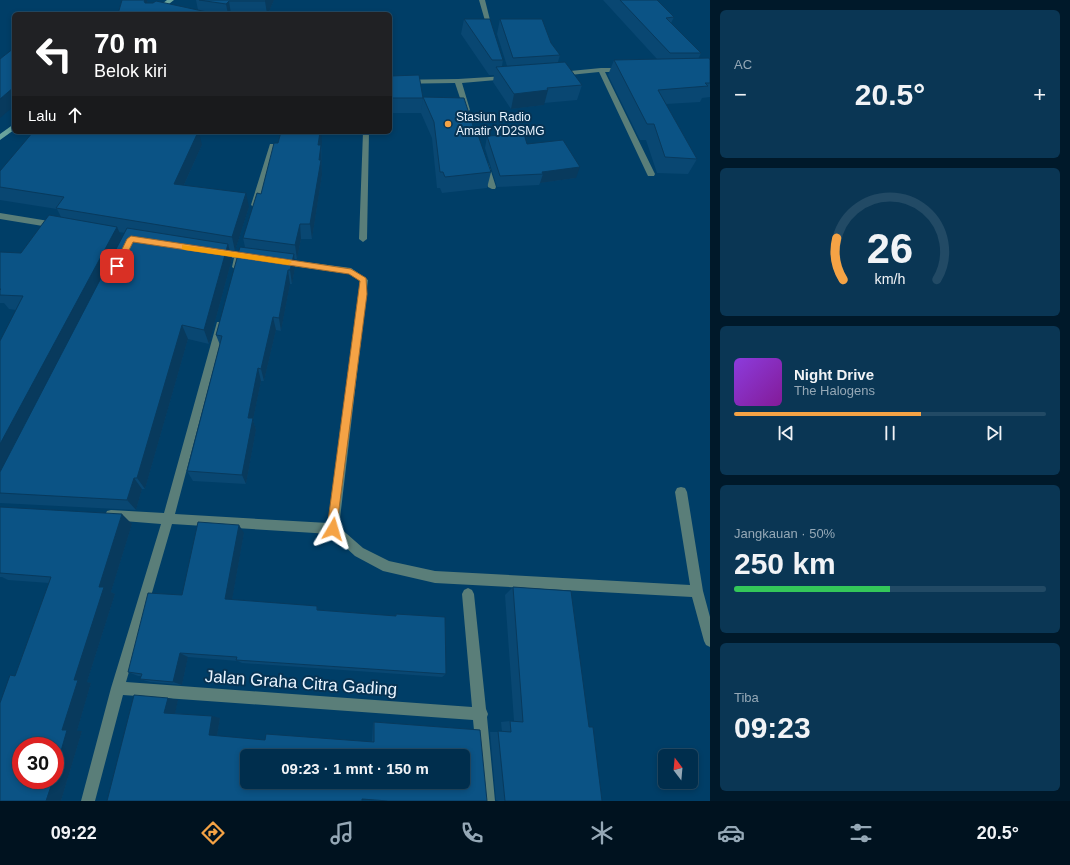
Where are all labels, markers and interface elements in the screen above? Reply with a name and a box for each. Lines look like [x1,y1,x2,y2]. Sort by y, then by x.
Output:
icon: left [28,28,80,80]
text: 70 m [94,28,158,59]
text: AC [734,57,752,72]
text: Belok kiri [94,61,167,81]
text: 20.5° [855,78,925,111]
text: − [734,82,747,107]
text: + [1033,82,1046,107]
icon: ahead [64,104,86,126]
text: Lalu [28,107,56,124]
place label: Stasiun Radio Amatir YD2SMG [456,110,544,138]
marker: Stasiun Radio Amatir YD2SMG [443,119,453,129]
text: 26 [867,225,913,272]
pin [100,249,134,283]
icon: arrive [106,255,128,277]
text: km/h [875,271,906,287]
text: Night Drive [794,366,874,383]
text: The Halogens [794,383,875,398]
icon: previous [775,422,797,444]
icon: pause [879,422,901,444]
icon: next [983,422,1005,444]
position arrow [312,508,354,550]
text: Jangkauan · 50% [734,526,835,541]
text: 250 km [734,547,836,580]
street label: Jalan Graha Citra Gading [204,667,398,699]
text: Tiba [734,690,759,705]
text: 09:23 [734,711,811,744]
speed limit sign: 30 [12,737,64,789]
north arrow [658,749,698,789]
map controls [658,749,698,789]
text: 09:23 · 1 mnt · 150 m [281,760,429,777]
icon: directions [199,819,227,847]
icon: music [328,819,356,847]
icon: phone [458,819,486,847]
icon: climate [588,819,616,847]
icon: car [717,819,745,847]
icon: filters [847,819,875,847]
text: 09:22 [51,823,97,843]
text: 20.5° [977,823,1019,843]

